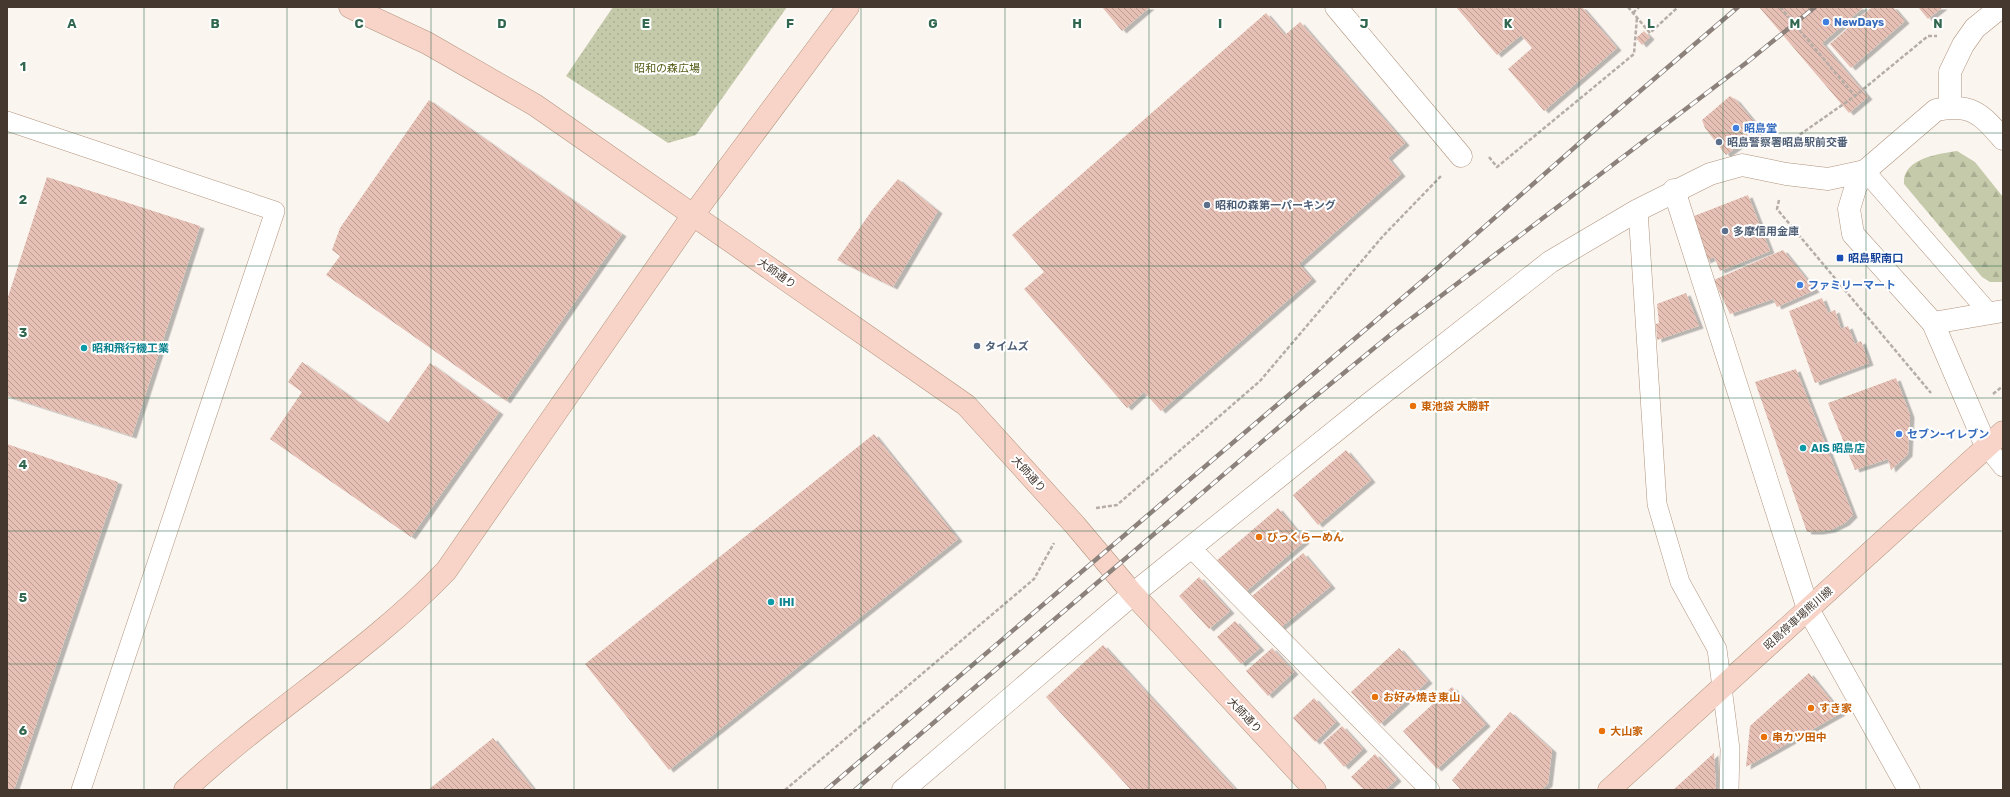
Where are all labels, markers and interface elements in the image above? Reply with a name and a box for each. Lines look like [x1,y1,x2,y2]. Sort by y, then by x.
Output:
text: A [67,16,77,31]
text: B [210,16,220,31]
text: C [354,16,364,31]
text: D [497,16,507,31]
text: E [642,16,650,31]
text: F [786,16,794,31]
text: G [928,16,938,31]
text: H [1072,16,1082,31]
text: I [1218,16,1222,31]
text: J [1360,16,1368,31]
text: K [1504,16,1513,31]
text: L [1647,16,1655,31]
text: M [1790,16,1800,31]
place label: NewDays [1834,16,1884,29]
text: N [1933,16,1943,31]
marker: NewDays [1821,17,1831,27]
text: 1 [20,59,26,74]
park label: 昭和の森広場 [634,62,700,75]
place label: 昭島堂 [1744,122,1777,135]
marker: 昭島堂 [1731,123,1741,133]
place label: 昭島警察署昭島駅前交番 [1727,136,1848,149]
marker: 昭島警察署昭島駅前交番 [1714,137,1724,147]
text: 2 [19,192,27,207]
place label: 昭和の森第一パーキング [1215,199,1336,212]
marker: 昭和の森第一パーキング [1202,200,1212,210]
place label: 多摩信用金庫 [1733,225,1799,238]
marker: 多摩信用金庫 [1720,226,1730,236]
place label: 昭島駅南口 [1848,252,1903,265]
marker: 昭島駅南口 [1835,253,1845,263]
street label: 大師通り [755,255,798,291]
place label: ファミリーマート [1808,279,1896,292]
marker: ファミリーマート [1795,280,1805,290]
text: 3 [19,325,28,340]
place label: タイムズ [985,340,1029,353]
marker: タイムズ [972,341,982,351]
place label: 昭和飛行機工業 [92,342,169,355]
marker: 昭和飛行機工業 [79,343,89,353]
place label: 東池袋 大勝軒 [1421,400,1489,413]
marker: 東池袋 大勝軒 [1408,401,1418,411]
place label: セブン-イレブン [1907,428,1989,441]
marker: セブン-イレブン [1894,429,1904,439]
place label: AIS 昭島店 [1811,442,1865,455]
marker: AIS 昭島店 [1798,443,1808,453]
street label: 大師通り [1009,454,1048,495]
text: 4 [19,457,28,472]
place label: びっくらーめん [1267,531,1344,544]
marker: びっくらーめん [1254,532,1264,542]
street label: 昭島停車場熊川線 [1761,584,1835,653]
text: 5 [19,590,27,605]
place label: IHI [779,596,794,609]
marker: IHI [766,597,776,607]
place label: お好み焼き東山 [1383,691,1460,704]
marker: お好み焼き東山 [1370,692,1380,702]
street label: 大師通り [1225,695,1264,736]
place label: すき家 [1819,702,1852,715]
marker: すき家 [1806,703,1816,713]
text: 6 [19,723,28,738]
place label: 大山家 [1610,725,1643,738]
marker: 大山家 [1597,726,1607,736]
place label: 串カツ田中 [1772,731,1827,744]
marker: 串カツ田中 [1759,732,1769,742]

